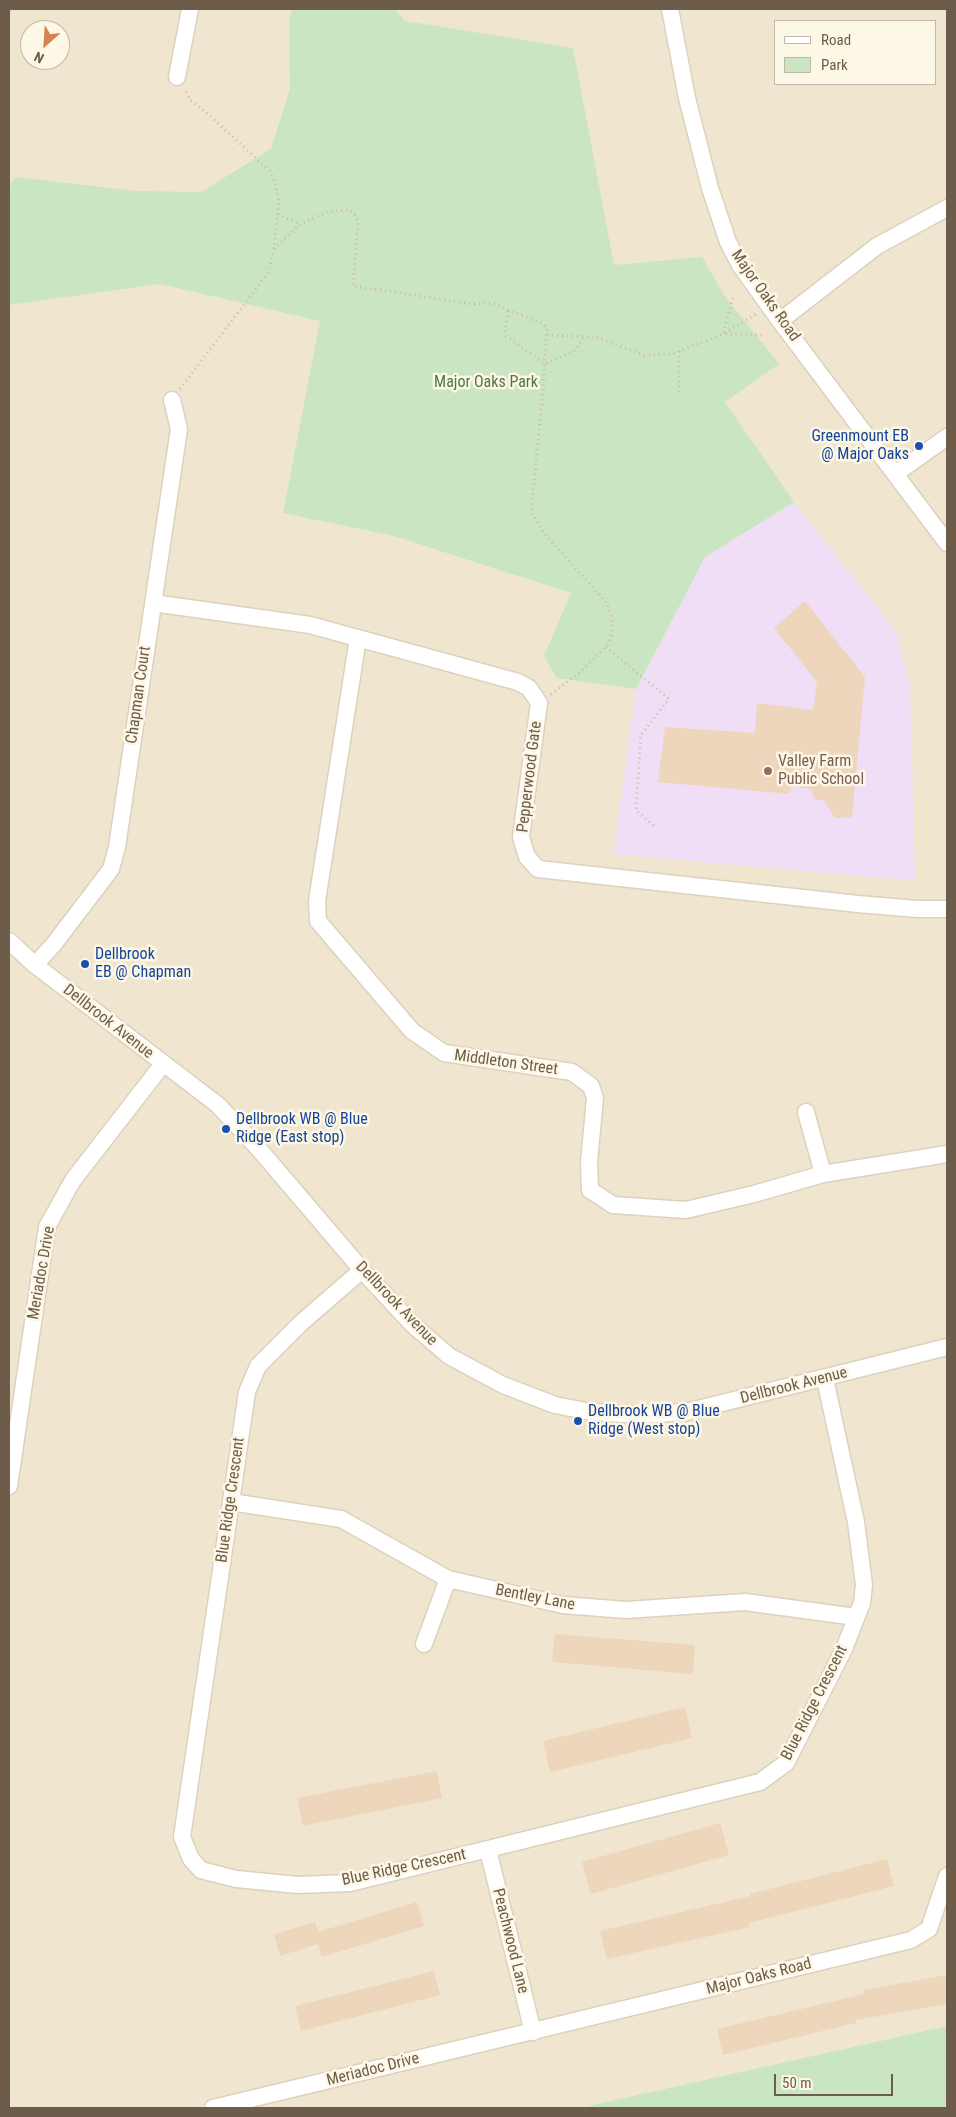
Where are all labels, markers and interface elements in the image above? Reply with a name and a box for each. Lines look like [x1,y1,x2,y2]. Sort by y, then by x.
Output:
north arrow [20,20,70,70]
legend [774,20,936,85]
text: Road [821,31,851,49]
text: N [32,49,46,67]
text: Park [821,56,848,74]
street label: Major Oaks Road [726,246,804,346]
park label: Major Oaks Park [434,373,538,393]
place label: Greenmount EB @ Major Oaks [811,427,909,465]
marker: Greenmount EB @ Major Oaks [913,440,925,452]
street label: Chapman Court [123,645,155,745]
street label: Pepperwood Gate [514,720,546,834]
place label: Valley Farm Public School [778,752,864,790]
marker: Valley Farm Public School [762,765,774,777]
place label: Dellbrook EB @ Chapman [95,945,191,983]
marker: Dellbrook EB @ Chapman [79,958,91,970]
street label: Dellbrook Avenue [59,981,157,1063]
street label: Middleton Street [453,1046,559,1080]
place label: Dellbrook WB @ Blue Ridge (East stop) [236,1110,368,1148]
marker: Dellbrook WB @ Blue Ridge (East stop) [220,1123,232,1135]
street label: Meriadoc Drive [24,1225,60,1321]
street label: Dellbrook Avenue [351,1258,441,1350]
street label: Dellbrook Avenue [739,1363,849,1409]
place label: Dellbrook WB @ Blue Ridge (West stop) [588,1402,720,1440]
marker: Dellbrook WB @ Blue Ridge (West stop) [572,1415,584,1427]
street label: Blue Ridge Crescent [213,1436,249,1564]
street label: Bentley Lane [494,1581,576,1615]
street label: Blue Ridge Crescent [778,1642,852,1764]
street label: Blue Ridge Crescent [340,1845,468,1891]
street label: Peachwood Lane [488,1886,532,1996]
street label: Major Oaks Road [705,1955,813,1999]
street label: Meriadoc Drive [325,2049,421,2091]
scale bar [776,2064,895,2096]
text: 50 m [782,2074,812,2092]

